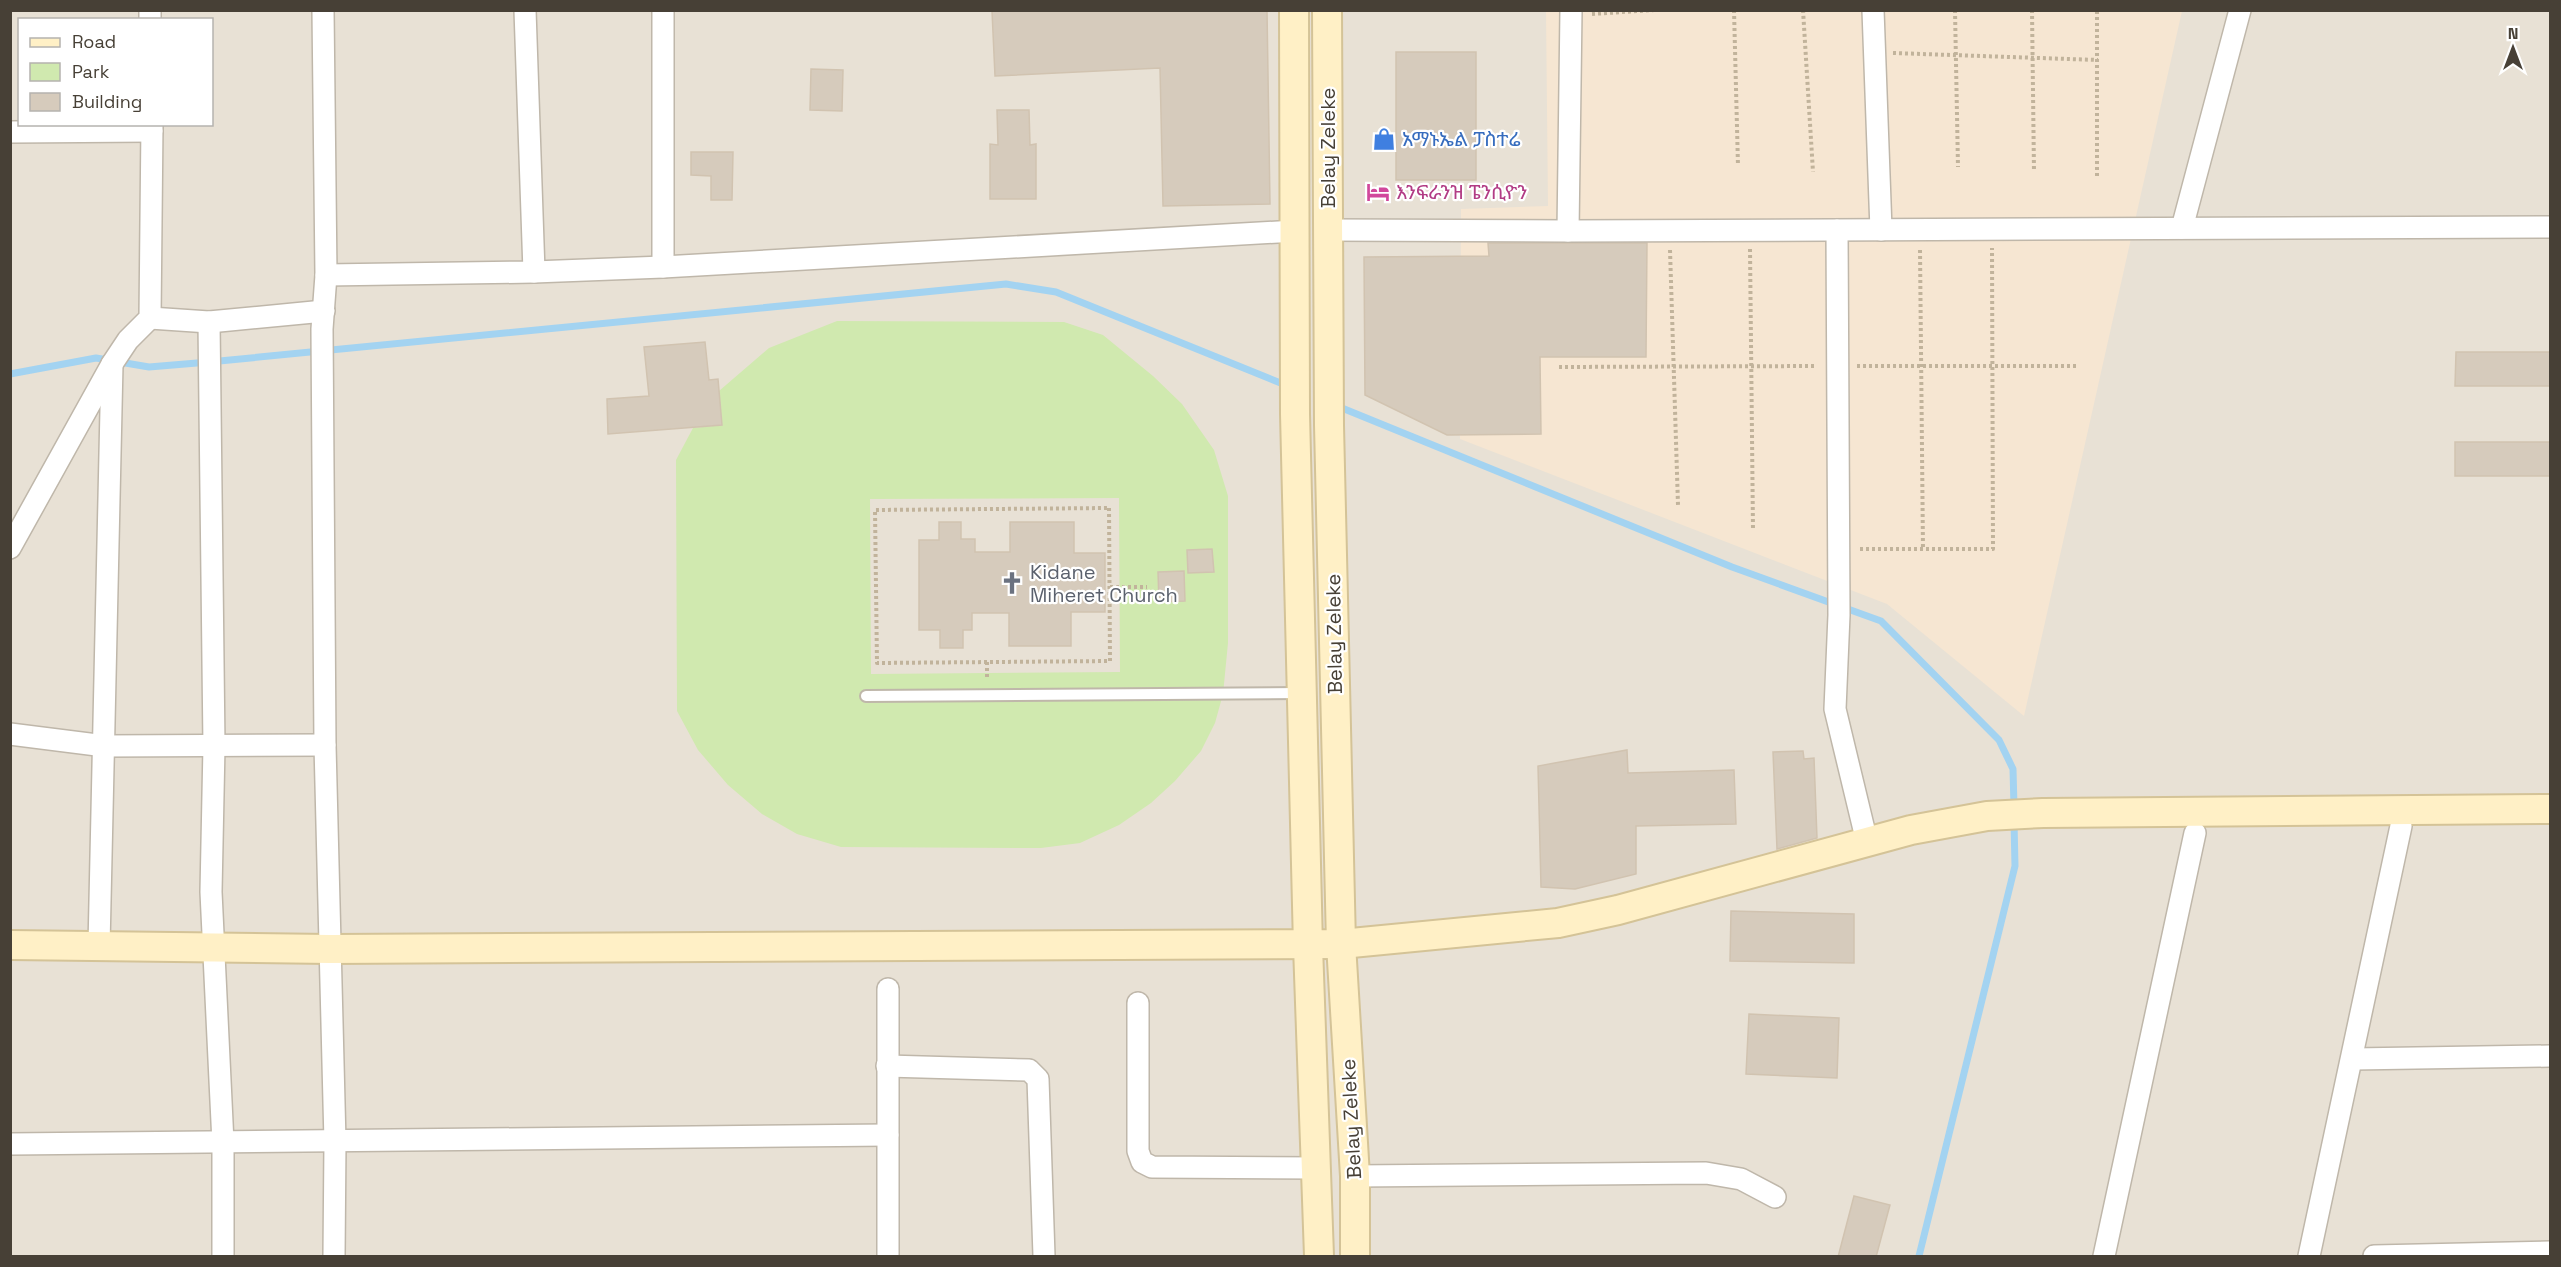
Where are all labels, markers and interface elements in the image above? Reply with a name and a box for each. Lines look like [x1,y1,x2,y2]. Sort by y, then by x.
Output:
legend [18,18,213,126]
north arrow [2483,18,2543,78]
text: N [2508,23,2518,44]
text: Road [72,30,116,53]
text: Park [72,60,110,83]
street label: Belay Zeleke [1315,88,1341,208]
text: Building [72,90,142,113]
shop icon: አማኑኤል ፓስተሬ [1371,126,1397,152]
place label: አማኑኤል ፓስተሬ [1402,126,1521,152]
hotel icon: እንፍራንዝ ፔንሲዮን [1365,179,1391,205]
place label: እንፍራንዝ ፔንሲዮን [1396,179,1527,205]
place label: Kidane Miheret Church [1030,559,1178,608]
church icon: Kidane Miheret Church [999,570,1025,596]
street label: Belay Zeleke [1320,574,1348,694]
street label: Belay Zeleke [1335,1058,1367,1180]

